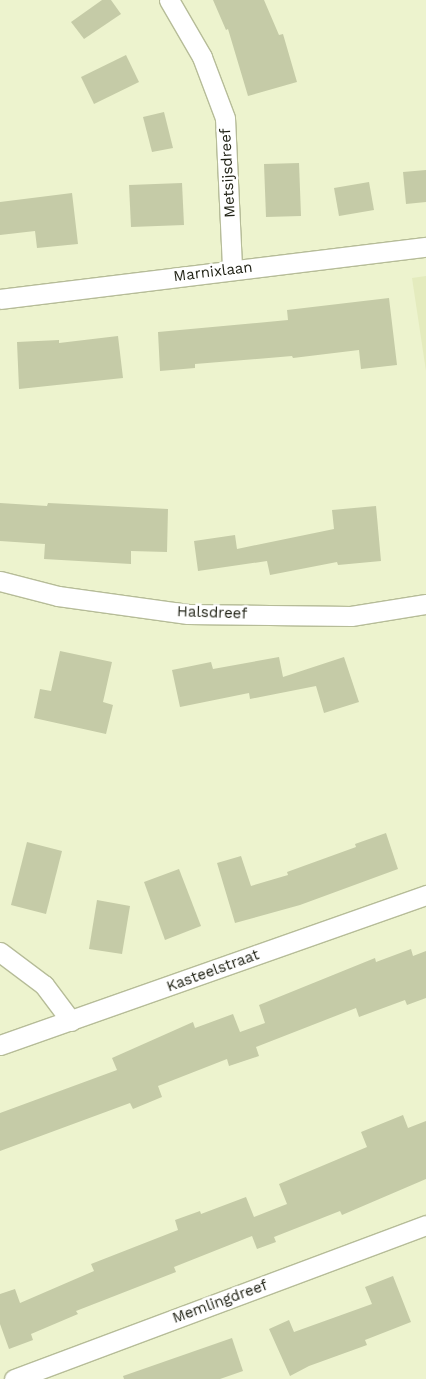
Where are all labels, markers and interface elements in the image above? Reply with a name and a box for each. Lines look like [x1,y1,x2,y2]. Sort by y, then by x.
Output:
street label: Metsijsdreef [217,128,239,218]
street label: Marnixlaan [172,258,254,286]
street label: Halsdreef [177,603,247,623]
street label: Kasteelstraat [164,946,262,996]
street label: Memlingdreef [170,1276,270,1328]

